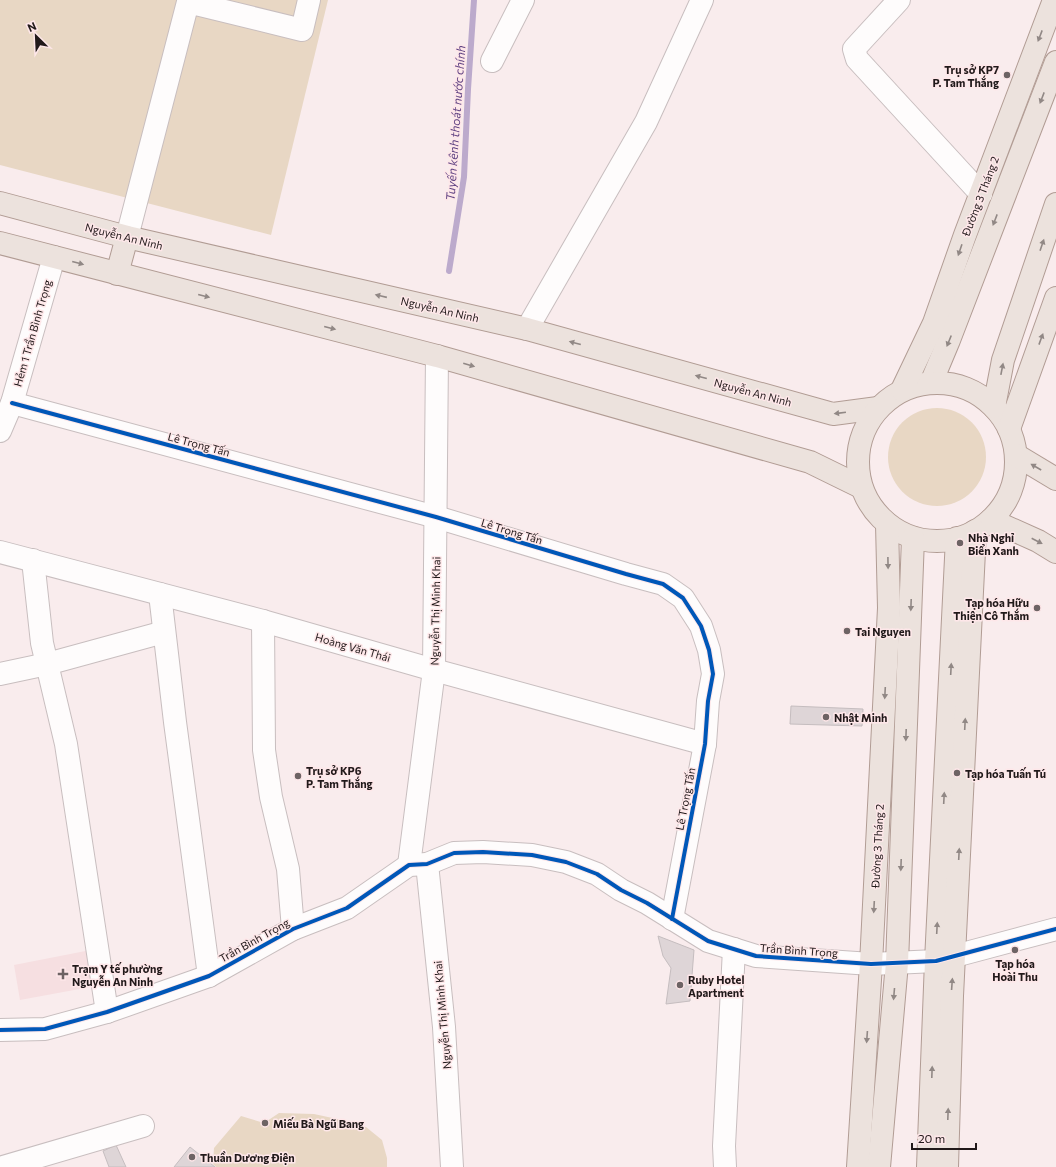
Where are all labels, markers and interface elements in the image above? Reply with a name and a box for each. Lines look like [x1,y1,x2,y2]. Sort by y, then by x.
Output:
north arrow [16,16,56,56]
text: N [25,19,38,34]
one-way arrow [1036,31,1042,43]
water label: Tuyến kênh thoát nước chính [443,45,467,201]
place label: Trụ sở KP7 P. Tam Thắng [932,63,999,89]
marker: Trụ sở KP7 P. Tam Thắng [1002,70,1012,80]
one-way arrow [1039,93,1045,104]
street label: Đường 3 Tháng 2 [958,154,1001,239]
one-way arrow [992,214,998,226]
street label: Nguyễn An Ninh [84,219,165,252]
one-way arrow [1039,239,1045,251]
one-way arrow [956,244,962,256]
one-way arrow [73,260,85,266]
street label: Hẻm 1 Trần Bình Trọng [10,278,54,388]
one-way arrow [375,292,387,298]
one-way arrow [198,293,210,299]
street label: Nguyễn An Ninh [400,293,481,324]
one-way arrow [324,326,336,332]
one-way arrow [1038,333,1044,345]
one-way arrow [945,335,951,347]
one-way arrow [569,339,582,345]
one-way arrow [464,362,476,368]
one-way arrow [999,362,1005,375]
one-way arrow [694,374,706,380]
street label: Nguyễn An Ninh [713,374,794,409]
one-way arrow [834,410,846,416]
street label: Lê Trọng Tấn [167,429,231,459]
one-way arrow [1030,463,1042,470]
street label: Lê Trọng Tấn [480,515,544,547]
place label: Nhà Nghỉ Biển Xanh [968,531,1019,557]
one-way arrow [1031,537,1042,544]
marker: Nhà Nghỉ Biển Xanh [955,538,965,548]
street label: Nguyễn Thị Minh Khai [427,556,442,665]
one-way arrow [885,557,891,570]
place label: Tạp hóa Hữu Thiện Cô Thắm [953,596,1029,623]
one-way arrow [907,599,914,611]
marker: Tạp hóa Hữu Thiện Cô Thắm [1032,603,1042,613]
place label: Tai Nguyen [855,625,911,638]
marker: Tai Nguyen [842,626,852,636]
street label: Hoàng Văn Thái [314,630,392,664]
one-way arrow [948,662,954,675]
one-way arrow [881,687,888,699]
place label: Nhật Minh [834,711,888,725]
marker: Nhật Minh [821,712,831,722]
one-way arrow [962,717,968,730]
one-way arrow [903,729,909,742]
place label: Trụ sở KP6 P. Tam Thắng [306,764,373,790]
street label: Lê Trọng Tấn [673,767,697,831]
place label: Tạp hóa Tuấn Tú [965,767,1046,781]
marker: Tạp hóa Tuấn Tú [952,768,962,778]
marker: Trụ sở KP6 P. Tam Thắng [293,771,303,781]
one-way arrow [941,792,948,804]
street label: Đường 3 Tháng 2 [868,804,886,889]
one-way arrow [956,847,962,860]
one-way arrow [898,859,904,872]
one-way arrow [871,901,877,914]
street label: Trần Bình Trọng [217,915,291,965]
one-way arrow [934,922,941,934]
street label: Trần Bình Trọng [759,941,839,959]
marker: Tạp hóa Hoài Thu [1010,945,1020,955]
place label: Tạp hóa Hoài Thu [992,957,1038,983]
street label: Nguyễn Thị Minh Khai [430,960,453,1070]
place label: Trạm Y tế phường Nguyễn An Ninh [72,962,163,988]
marker: Trạm Y tế phường Nguyễn An Ninh [57,968,69,980]
place label: Ruby Hotel Apartment [688,973,744,999]
one-way arrow [949,978,956,990]
marker: Ruby Hotel Apartment [675,980,685,990]
one-way arrow [891,988,898,1000]
one-way arrow [863,1031,870,1043]
one-way arrow [928,1066,935,1078]
one-way arrow [945,1107,951,1120]
place label: Miếu Bà Ngũ Bang [273,1117,364,1130]
marker: Miếu Bà Ngũ Bang [260,1118,270,1128]
scale bar [912,1125,976,1151]
text: 20 m [918,1131,945,1145]
place label: Thuần Dương Điện [200,1151,295,1165]
marker: Thuần Dương Điện [187,1152,197,1162]

